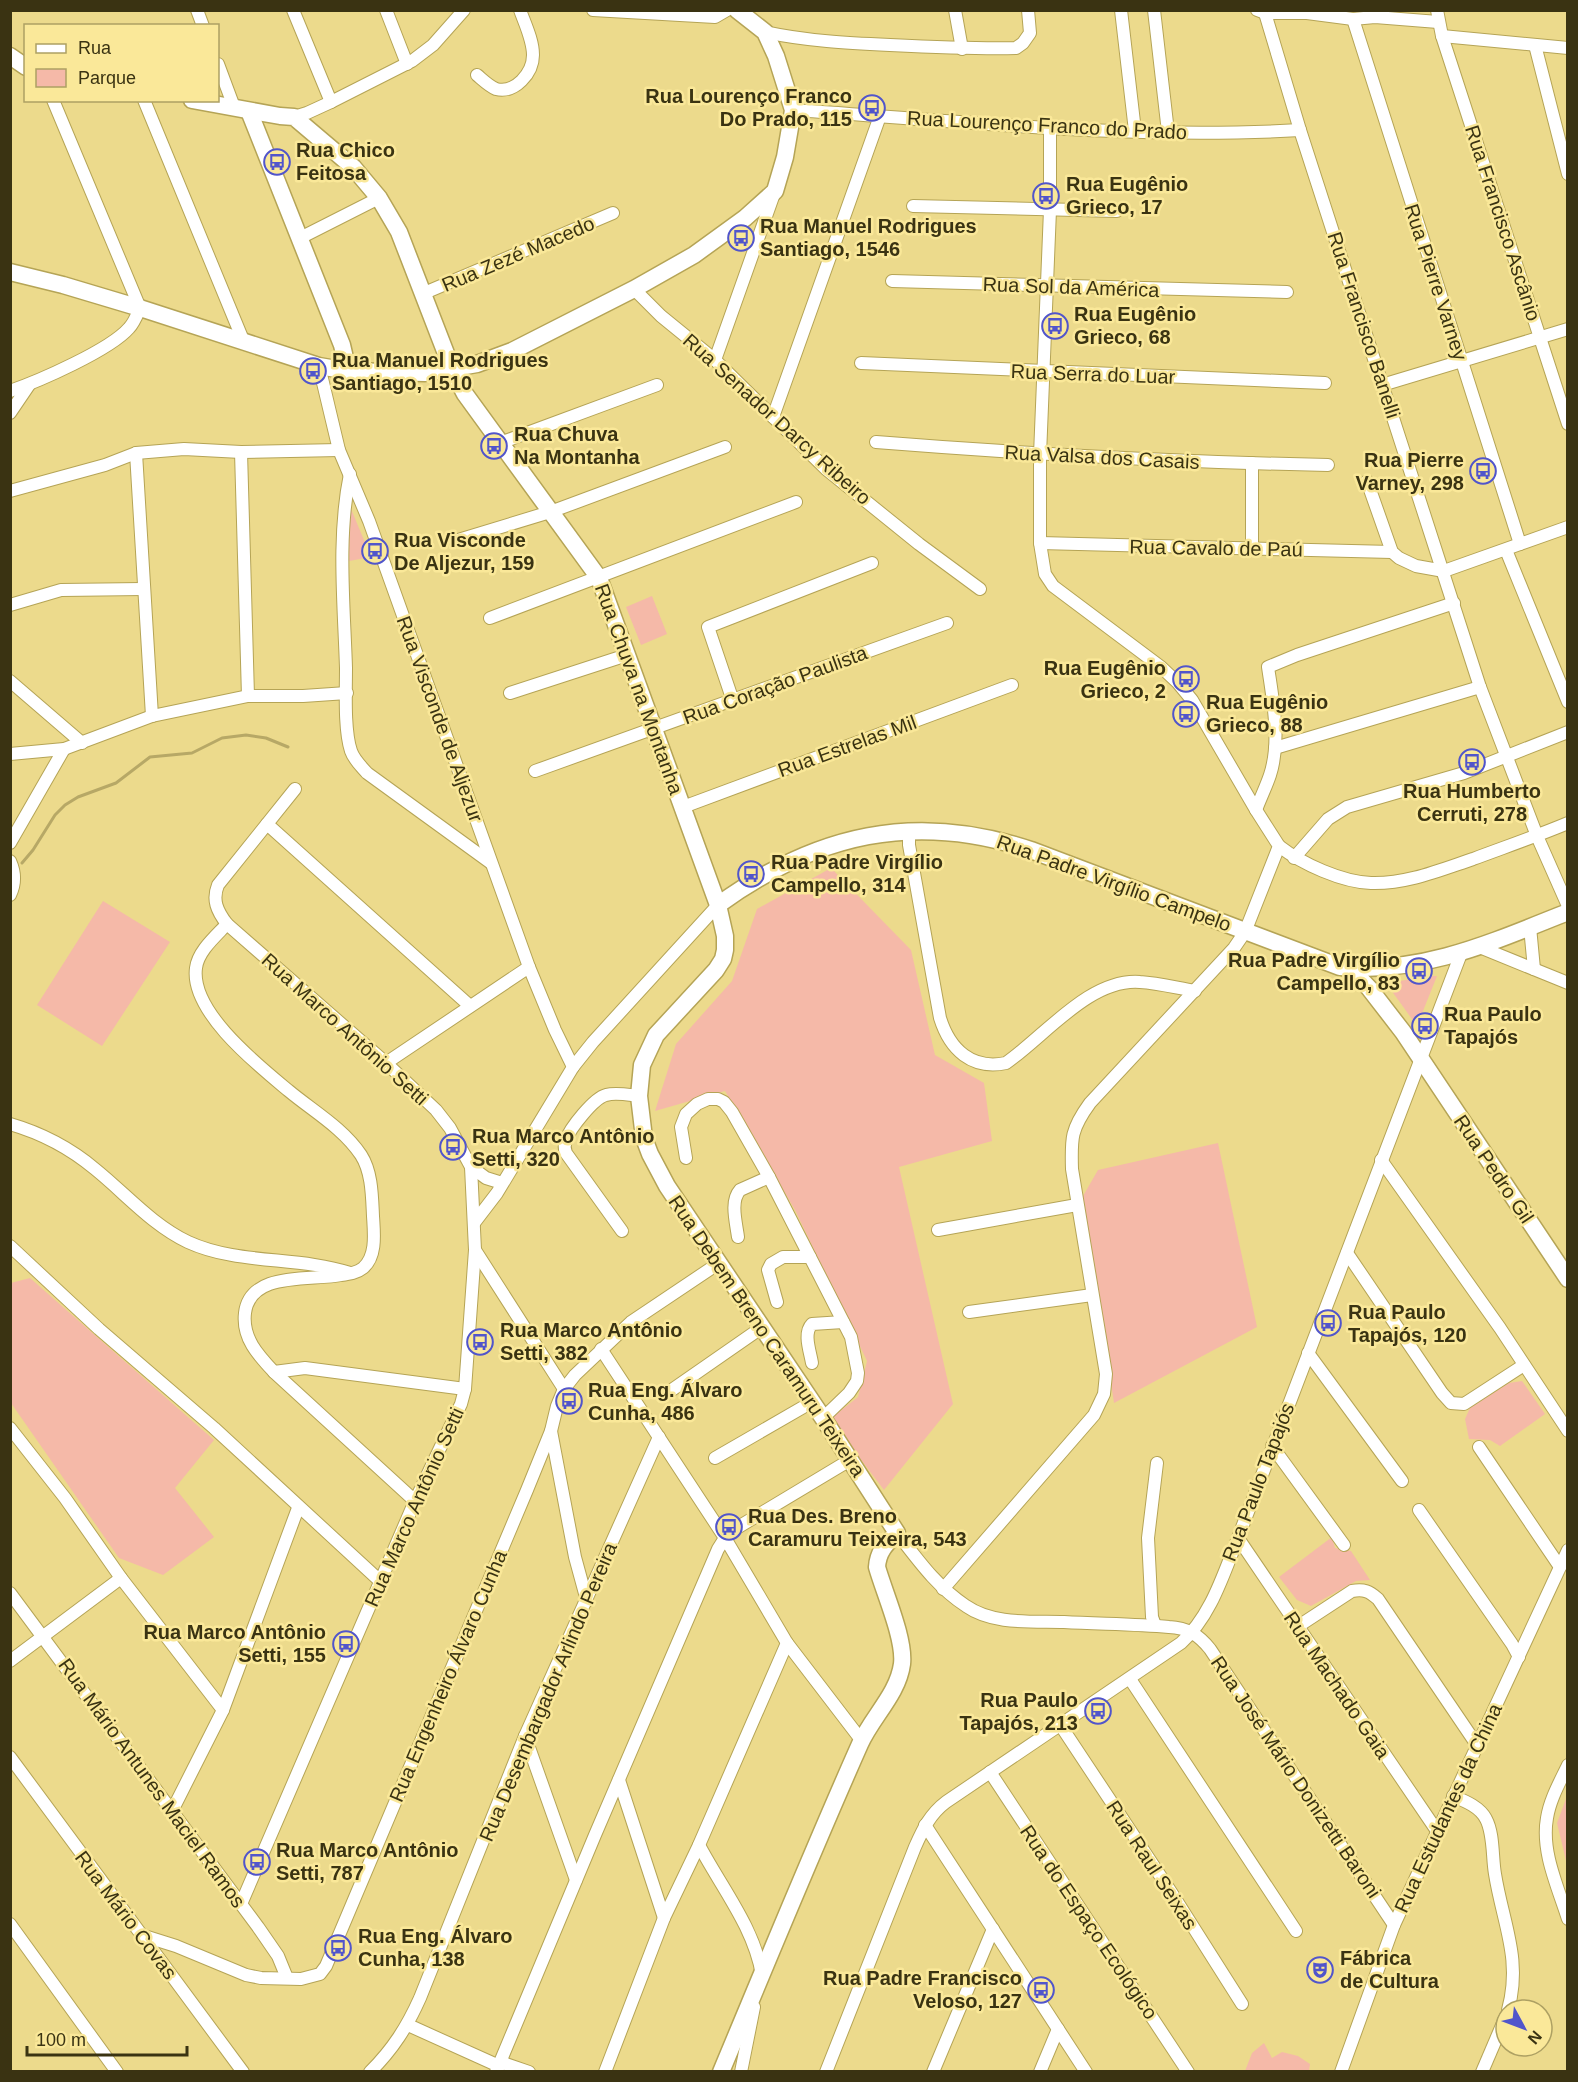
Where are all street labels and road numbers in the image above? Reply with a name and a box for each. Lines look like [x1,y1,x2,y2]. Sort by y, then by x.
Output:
street label: Rua Lourenço Franco do Prado [907,107,1187,143]
street label: Rua Francisco Ascânio [1461,122,1545,324]
street label: Rua Pierre Varney [1400,201,1472,363]
street label: Rua Zezé Macedo [438,212,598,296]
street label: Rua Francisco Banelli [1323,229,1405,421]
street label: Rua Sol da América [982,273,1161,301]
street label: Rua Senador Darcy Ribeiro [679,329,875,509]
street label: Rua Serra do Luar [1010,360,1176,388]
street label: Rua Valsa dos Casais [1004,441,1200,473]
street label: Rua Cavalo de Paú [1129,535,1303,561]
street label: Rua Chuva na Montanha [591,581,688,798]
street label: Rua Visconde de Aljezur [392,613,488,825]
street label: Rua Coração Paulista [680,641,871,729]
street label: Rua Estrelas Mil [775,711,919,781]
street label: Rua Padre Virgílio Campelo [994,830,1234,936]
street label: Rua Marco Antônio Setti [257,949,433,1109]
street label: Rua Pedro Gil [1450,1111,1538,1227]
street label: Rua Debem Breno Caramuru Teixeira [664,1191,870,1481]
street label: Rua Paulo Tapajós [1218,1400,1298,1564]
street label: Rua Marco Antônio Setti [360,1404,468,1610]
street label: Rua Desembargador Arlindo Pereira [475,1539,621,1845]
street label: Rua Engenheiro Álvaro Cunha [385,1546,511,1805]
street label: Rua Machado Gaia [1280,1607,1395,1763]
street label: Rua José Mário Donizetti Baroni [1207,1652,1385,1902]
street label: Rua Mário Antunes Maciel Ramos [54,1654,250,1912]
street label: Rua Estudantes da China [1390,1699,1507,1916]
street label: Rua Raul Seixas [1102,1797,1202,1933]
street label: Rua do Espaço Ecológico [1016,1821,1162,2023]
street label: Rua Mário Covas [71,1847,181,1983]

